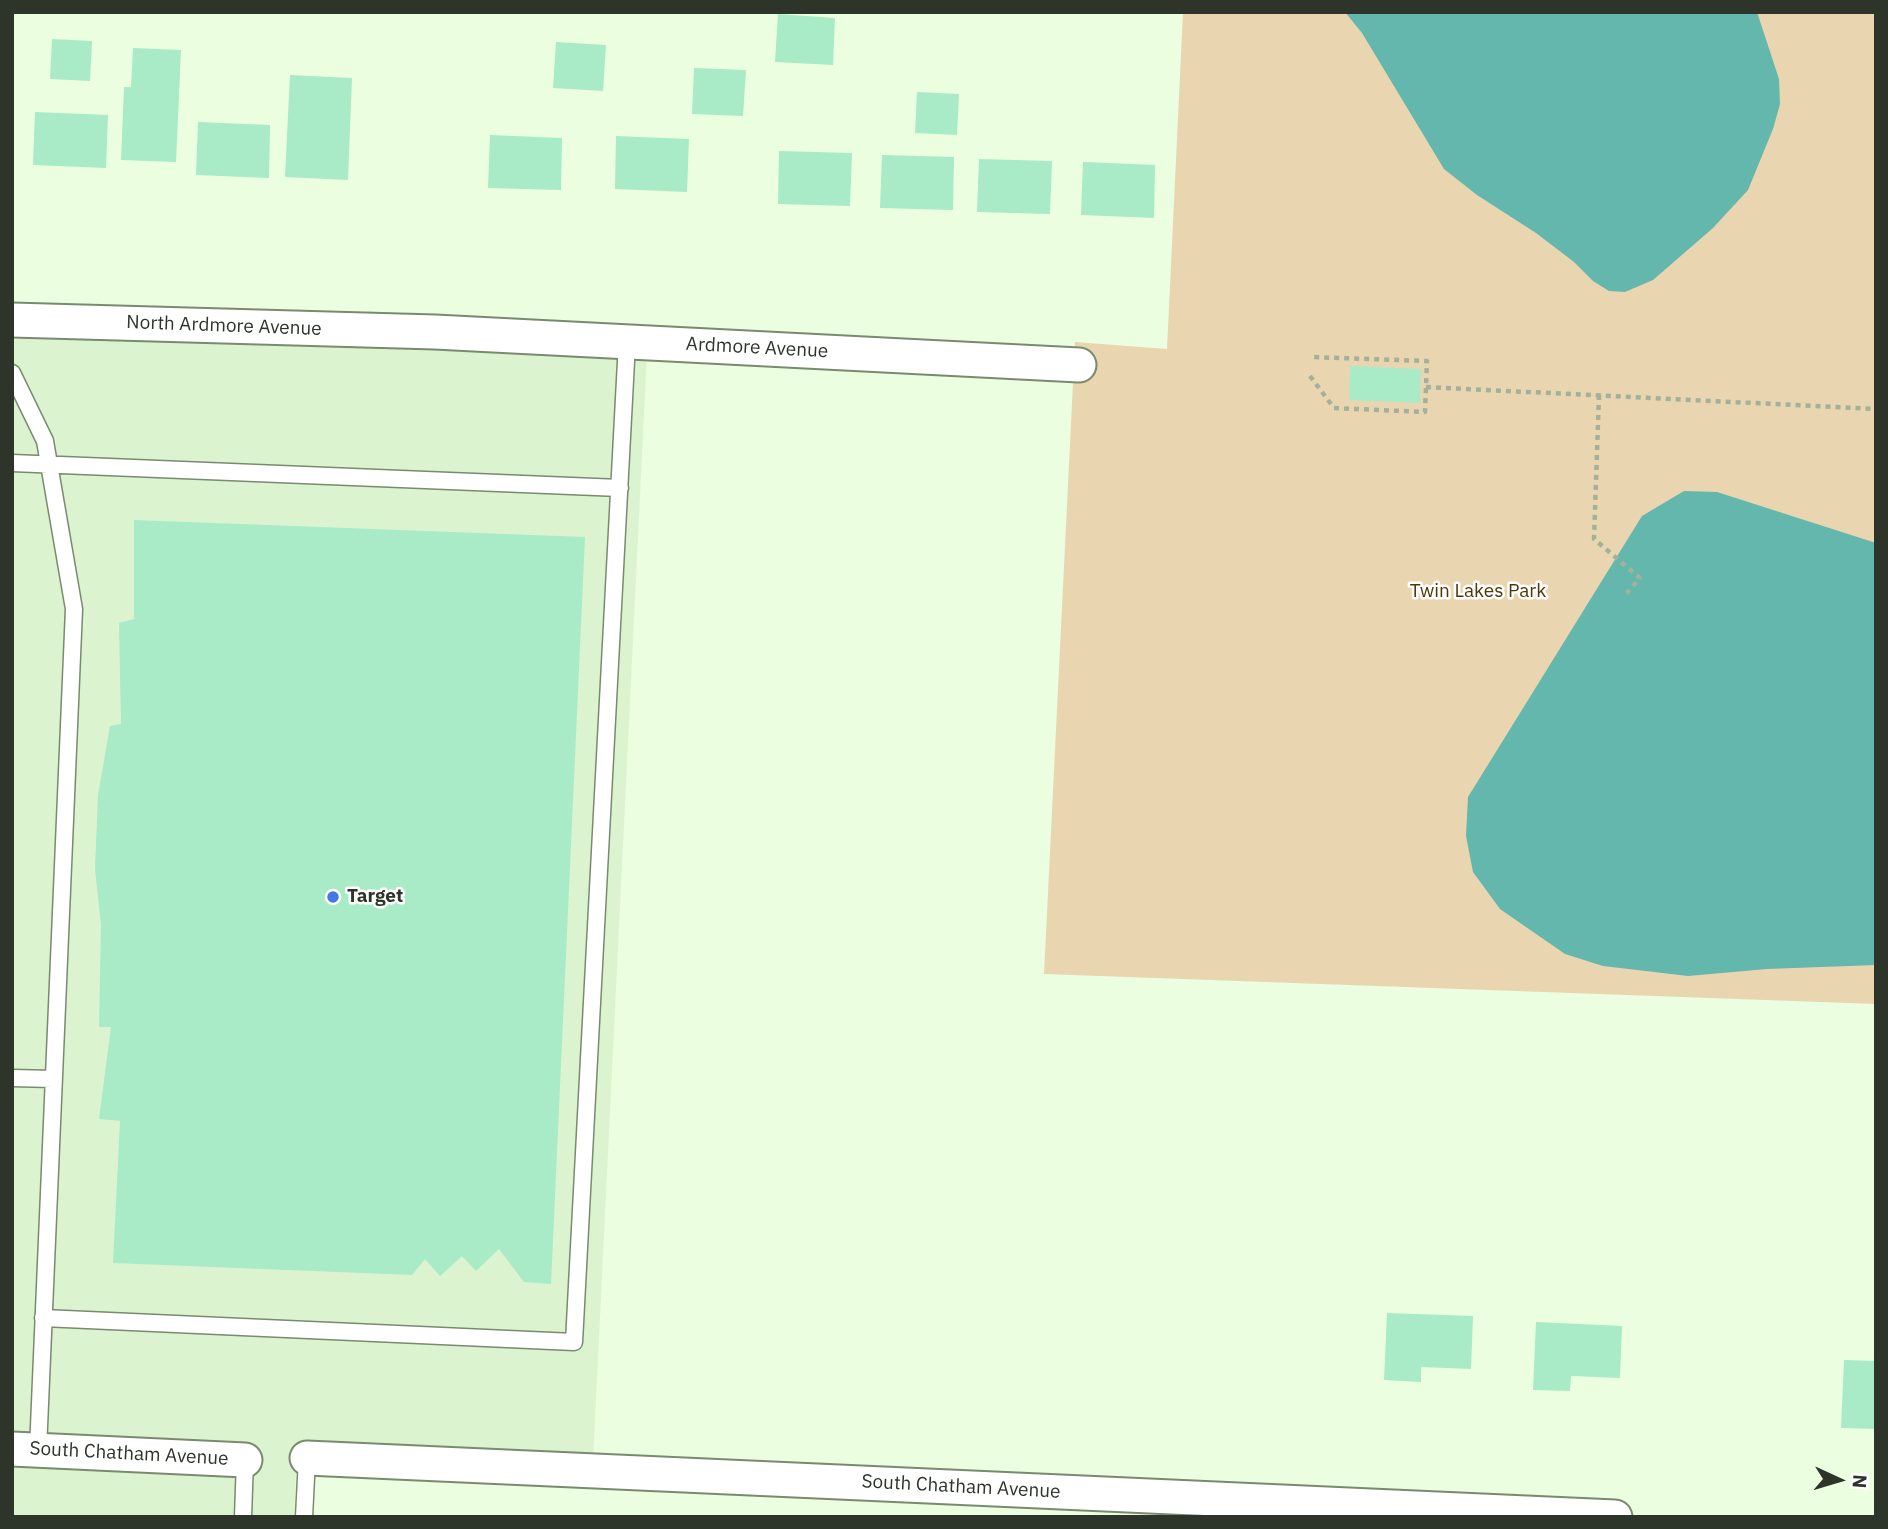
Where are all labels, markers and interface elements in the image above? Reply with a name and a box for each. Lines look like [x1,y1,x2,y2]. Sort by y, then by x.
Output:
street label: North Ardmore Avenue [126,311,322,341]
street label: Ardmore Avenue [685,333,829,363]
park label: Twin Lakes Park [1410,581,1546,603]
place label: Target [347,886,403,908]
marker: Target [325,889,341,905]
street label: South Chatham Avenue [29,1437,229,1471]
north arrow [1804,1445,1874,1515]
street label: South Chatham Avenue [861,1470,1061,1504]
text: N [1847,1474,1872,1489]

